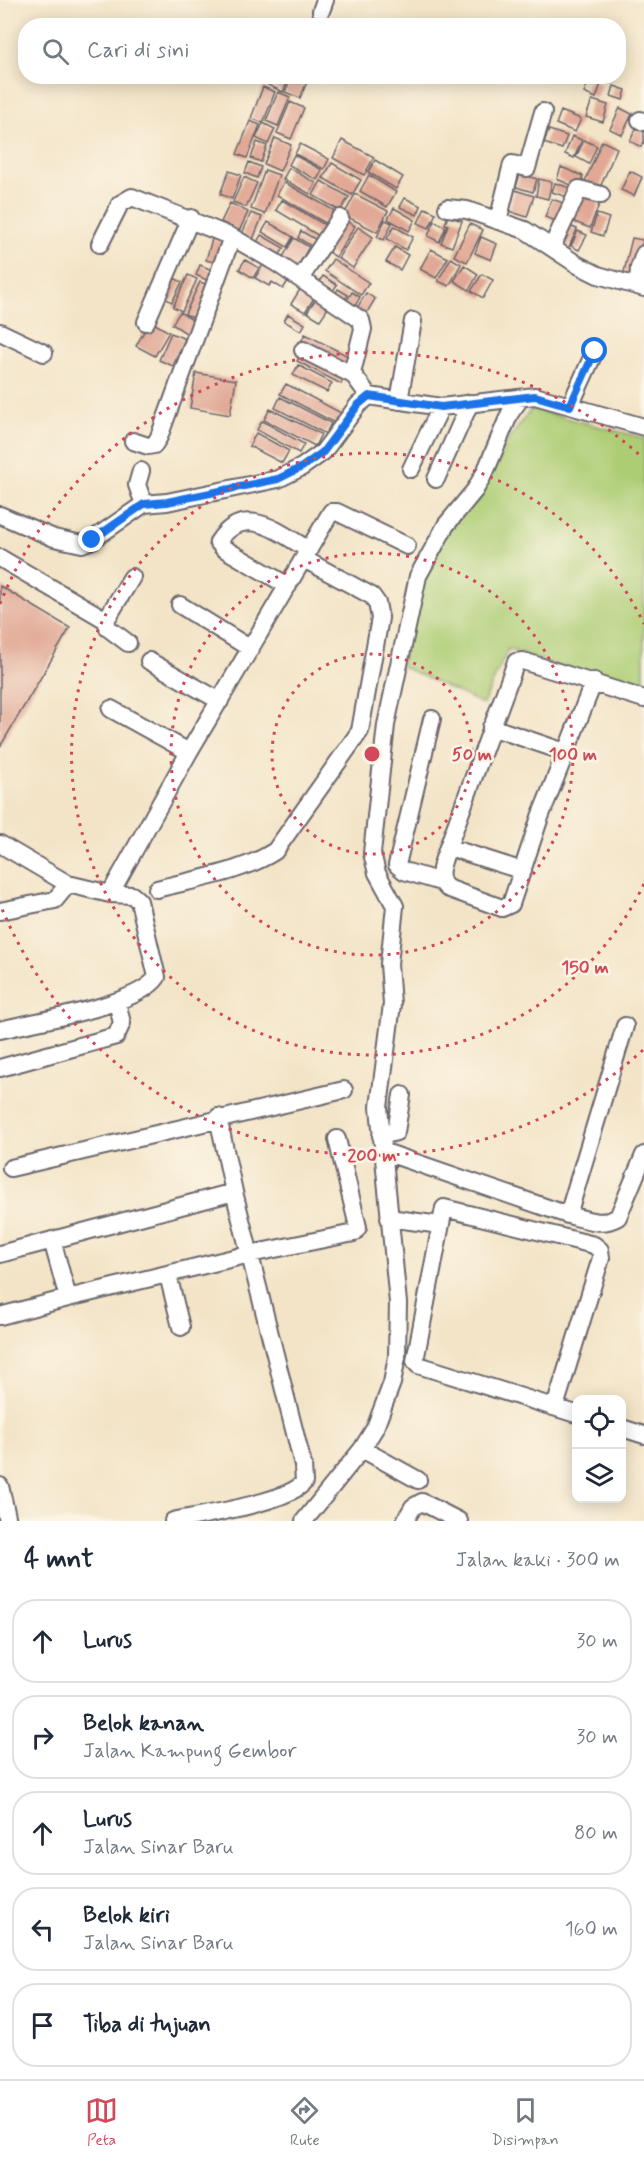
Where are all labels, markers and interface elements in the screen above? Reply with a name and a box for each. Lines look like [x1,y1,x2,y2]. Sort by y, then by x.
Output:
search box [18,18,626,84]
icon: search [39,35,72,68]
text: Cari di sini [87,37,189,65]
route start [581,337,607,363]
route end [78,526,104,552]
text: 50 m [452,743,492,767]
text: 100 m [549,743,597,767]
centre of rings [362,744,382,764]
text: 150 m [561,956,609,980]
text: 200 m [347,1144,397,1168]
map controls [572,1395,626,1503]
button: locate [572,1395,626,1449]
button: layers [572,1449,626,1503]
text: 4 mnt [24,1543,94,1577]
text: Jalan kaki · 300 m [455,1547,620,1574]
icon: ahead [26,1625,59,1658]
text: Lurus [83,1627,132,1655]
text: 30 m [576,1628,618,1655]
text: Belok kanan [83,1710,204,1738]
icon: right [26,1721,59,1754]
text: 30 m [576,1724,618,1751]
text: Jalan Kampung Gembor [83,1738,297,1765]
text: Lurus [83,1806,132,1834]
icon: ahead [26,1817,59,1850]
text: 80 m [574,1820,618,1847]
text: Jalan Sinar Baru [83,1834,234,1861]
text: Belok kiri [83,1902,170,1930]
icon: left [26,1913,59,1946]
text: 160 m [565,1916,618,1943]
text: Jalan Sinar Baru [83,1930,234,1957]
icon: arrive [26,2009,59,2042]
text: Tiba di tujuan [83,2011,211,2039]
tab: Peta [85,2094,118,2151]
tab: Rute [288,2094,321,2151]
tab: Disimpan [492,2094,559,2151]

